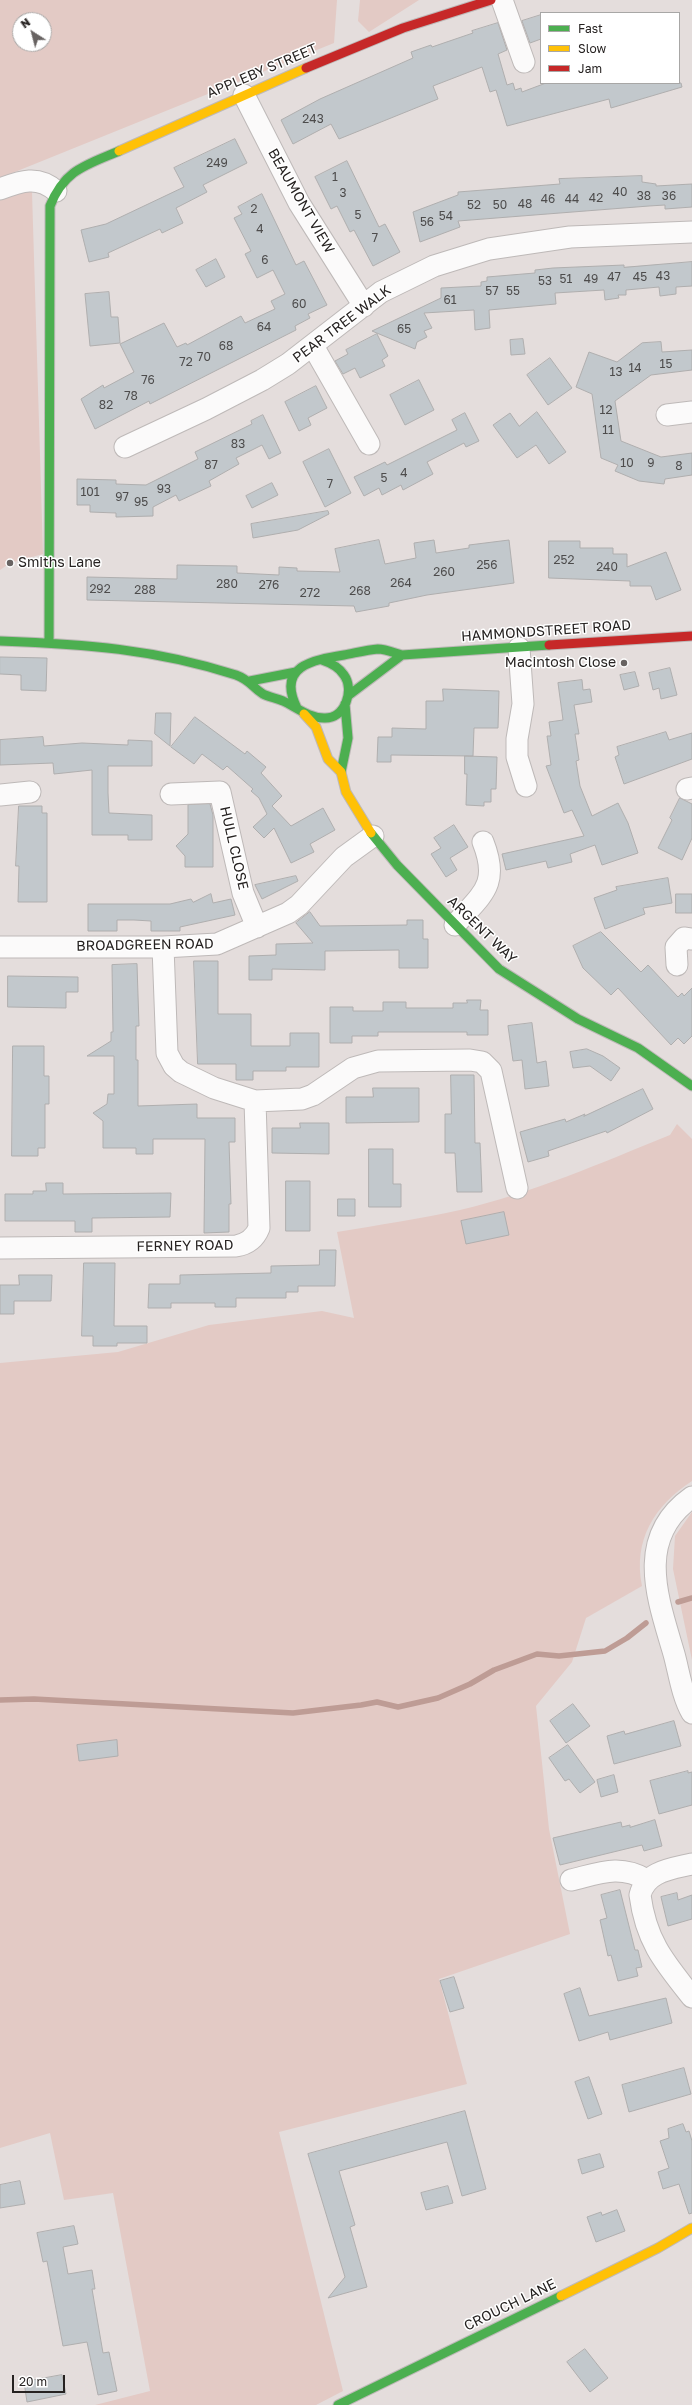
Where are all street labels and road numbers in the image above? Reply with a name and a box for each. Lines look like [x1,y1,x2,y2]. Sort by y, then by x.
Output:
street label: APPLEBY STREET [204,40,320,102]
street label: BEAUMONT VIEW [264,146,338,256]
street label: PEAR TREE WALK [290,282,394,366]
street label: HAMMONDSTREET ROAD [461,617,631,645]
street label: HULL CLOSE [216,805,252,891]
street label: ARGENT WAY [444,893,520,967]
street label: BROADGREEN ROAD [76,935,214,955]
street label: FERNEY ROAD [136,1237,234,1255]
street label: CROUCH LANE [461,2275,559,2335]

